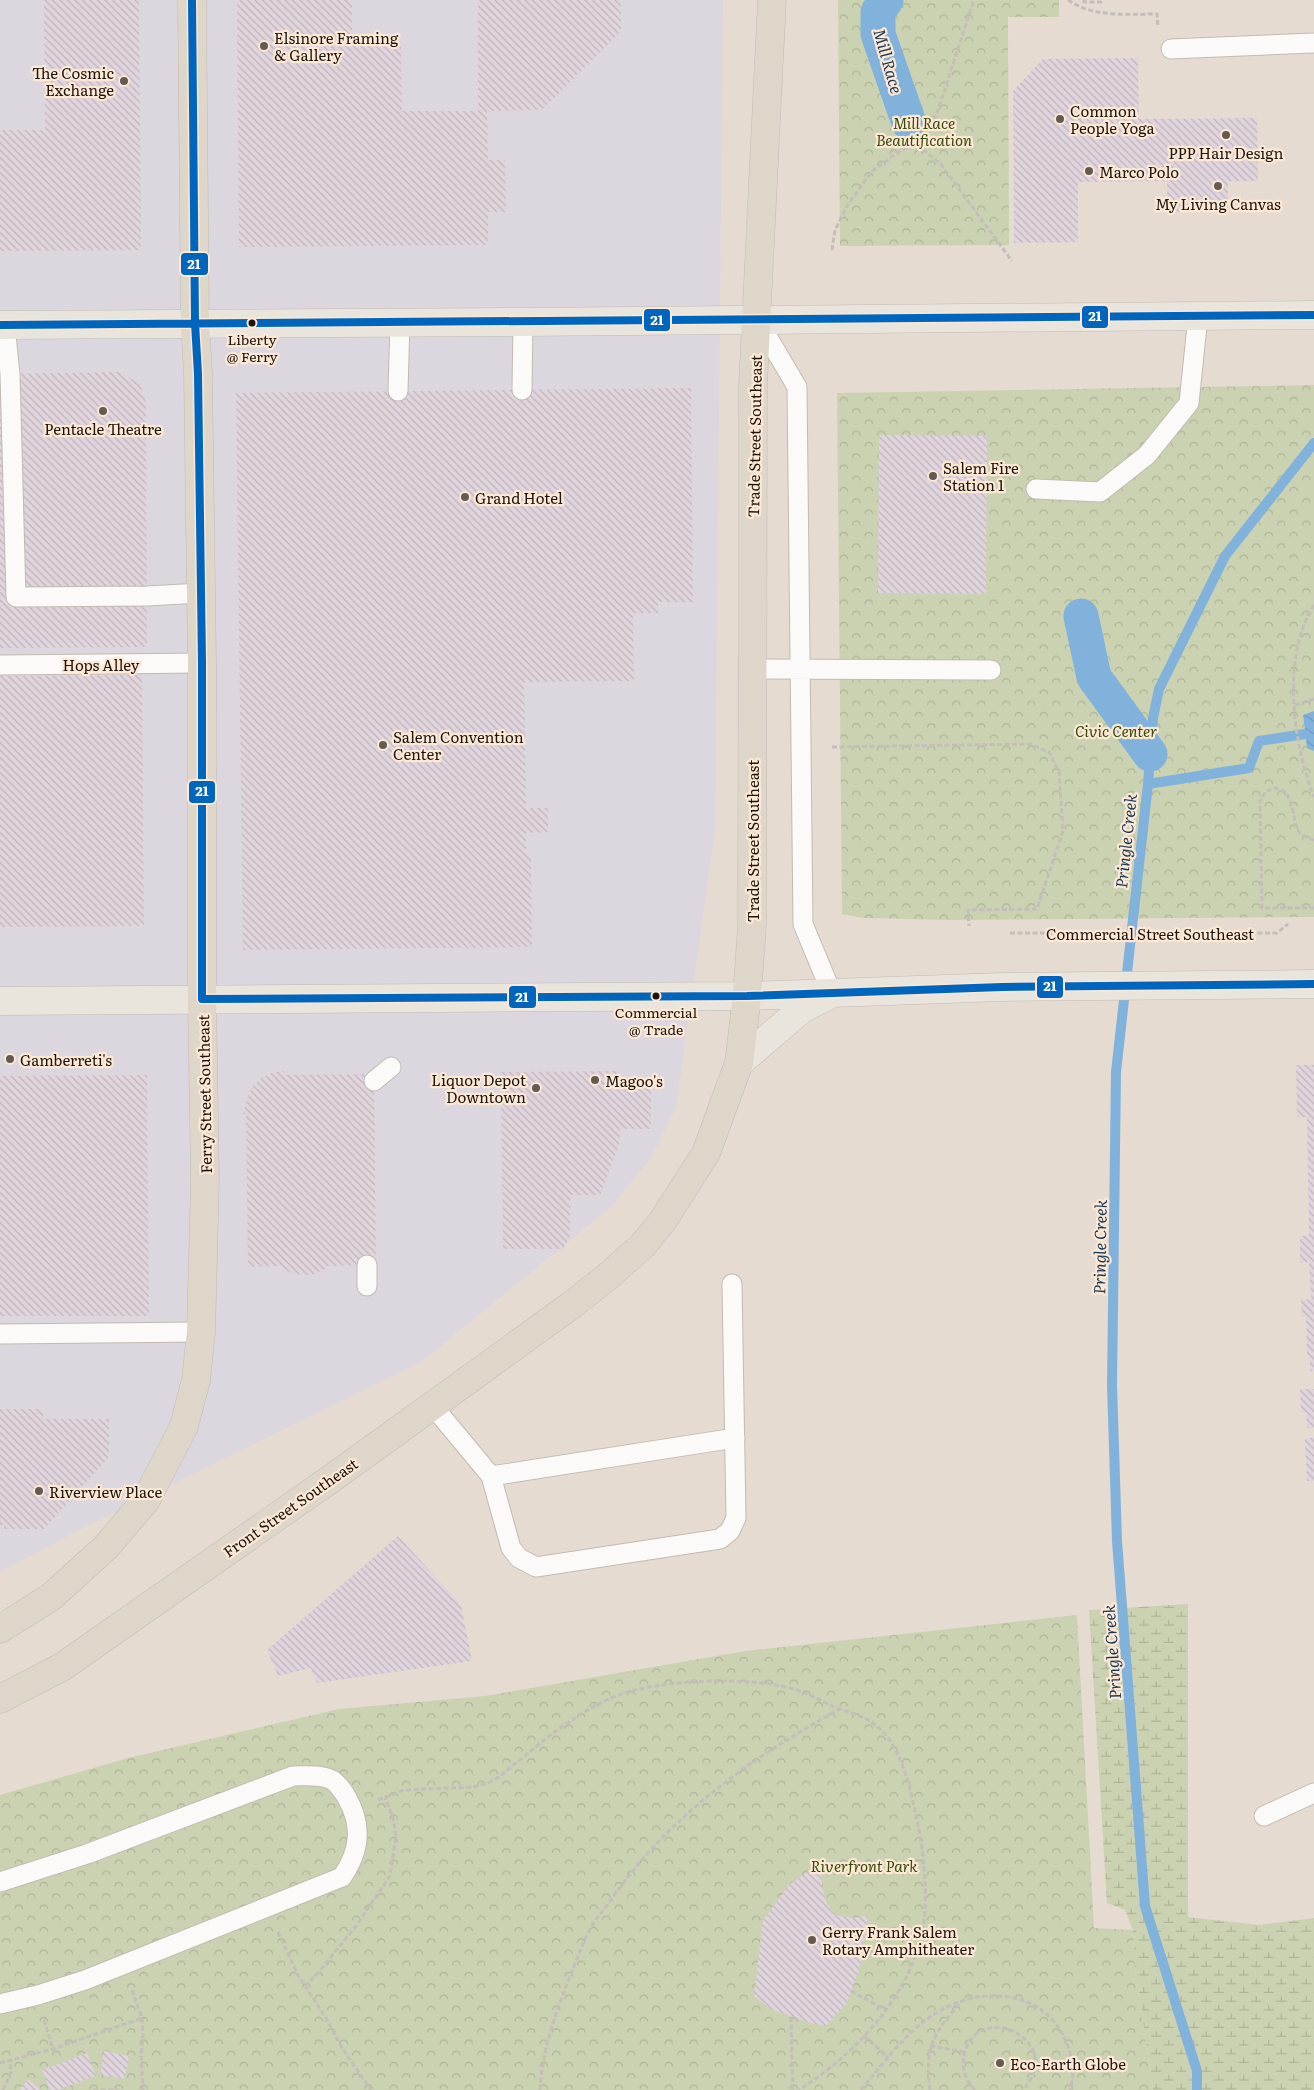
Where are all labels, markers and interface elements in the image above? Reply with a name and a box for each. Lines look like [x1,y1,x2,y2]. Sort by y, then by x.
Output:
place label: Elsinore Framing & Gallery [274,26,399,66]
water label: Mill Race [868,26,910,96]
marker: Elsinore Framing & Gallery [258,40,270,52]
place label: The Cosmic Exchange [32,61,115,101]
marker: The Cosmic Exchange [118,75,130,87]
place label: Common People Yoga [1070,99,1155,139]
park label: Mill Race Beautification [876,111,972,151]
marker: Common People Yoga [1054,113,1066,125]
marker: PPP Hair Design [1220,129,1232,141]
place label: PPP Hair Design [1169,141,1284,164]
place label: Marco Polo [1099,160,1179,183]
marker: Marco Polo [1083,165,1095,177]
marker: My Living Canvas [1212,180,1224,192]
place label: My Living Canvas [1155,192,1281,215]
line badge: 21 [180,252,209,276]
text: 21 [187,253,201,273]
line badge: 21 [1081,305,1109,329]
text: 21 [1088,305,1102,325]
line badge: 21 [643,308,671,332]
text: 21 [650,309,664,329]
marker: Liberty @ Ferry [247,318,257,328]
place label: Liberty @ Ferry [226,329,279,366]
street label: Trade Street Southeast [741,355,767,517]
marker: Pentacle Theatre [97,405,109,417]
place label: Pentacle Theatre [44,417,162,440]
place label: Salem Fire Station 1 [943,456,1019,496]
marker: Salem Fire Station 1 [927,470,939,482]
place label: Grand Hotel [475,486,563,509]
marker: Grand Hotel [459,491,471,503]
street label: Hops Alley [62,653,140,676]
park label: Civic Center [1075,719,1157,742]
place label: Salem Convention Center [393,725,524,765]
marker: Salem Convention Center [377,739,389,751]
street label: Trade Street Southeast [741,760,764,922]
line badge: 21 [188,780,216,804]
text: 21 [195,780,209,800]
water label: Pringle Creek [1108,792,1142,889]
street label: Commercial Street Southeast [1046,922,1254,945]
line badge: 21 [1036,975,1064,999]
text: 21 [1043,975,1057,995]
line badge: 21 [508,985,537,1009]
text: 21 [515,986,529,1006]
marker: Commercial @ Trade [651,991,661,1001]
place label: Commercial @ Trade [615,1002,697,1039]
street label: Ferry Street Southeast [191,1014,217,1174]
place label: Gamberreti's [20,1048,112,1071]
marker: Gamberreti's [4,1053,16,1065]
place label: Liquor Depot Downtown [431,1068,526,1108]
place label: Magoo's [605,1069,663,1092]
marker: Magoo's [589,1074,601,1086]
marker: Liquor Depot Downtown [530,1082,542,1094]
water label: Pringle Creek [1086,1199,1112,1295]
street label: Front Street Southeast [218,1452,362,1562]
place label: Riverview Place [49,1480,163,1503]
marker: Riverview Place [33,1485,45,1497]
water label: Pringle Creek [1096,1604,1126,1700]
park label: Riverfront Park [811,1854,918,1877]
place label: Gerry Frank Salem Rotary Amphitheater [822,1920,974,1960]
marker: Gerry Frank Salem Rotary Amphitheater [806,1934,818,1946]
place label: Eco-Earth Globe [1010,2052,1126,2075]
marker: Eco-Earth Globe [994,2057,1006,2069]

